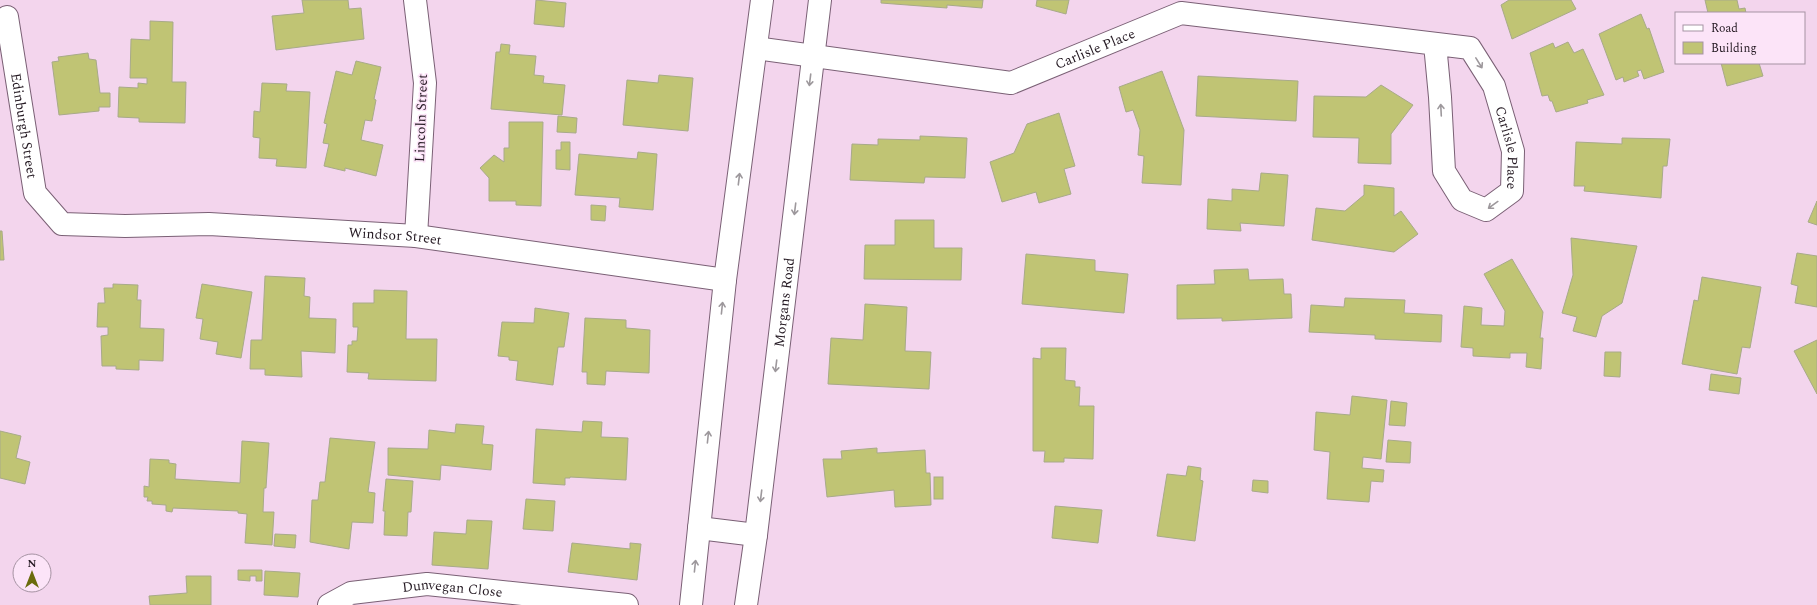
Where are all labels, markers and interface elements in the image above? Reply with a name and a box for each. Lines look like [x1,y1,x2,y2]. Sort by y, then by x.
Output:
legend [1675,12,1805,64]
text: Road [1711,19,1738,38]
street label: Carlisle Place [1051,23,1138,74]
text: Building [1711,39,1757,58]
one-way arrow [1476,57,1484,69]
street label: Edinburgh Street [6,71,43,180]
one-way arrow [806,73,814,86]
street label: Lincoln Street [409,74,433,162]
street label: Carlisle Place [1490,103,1524,190]
one-way arrow [1437,104,1444,117]
one-way arrow [735,173,742,186]
one-way arrow [1488,201,1499,209]
one-way arrow [791,203,798,216]
street label: Windsor Street [348,222,443,250]
street label: Morgans Road [768,256,800,348]
one-way arrow [719,302,726,315]
one-way arrow [772,359,780,372]
one-way arrow [705,431,712,444]
one-way arrow [757,489,765,502]
north arrow [12,553,52,593]
text: N [28,555,37,572]
one-way arrow [691,560,698,573]
street label: Dunvegan Close [401,573,504,602]

